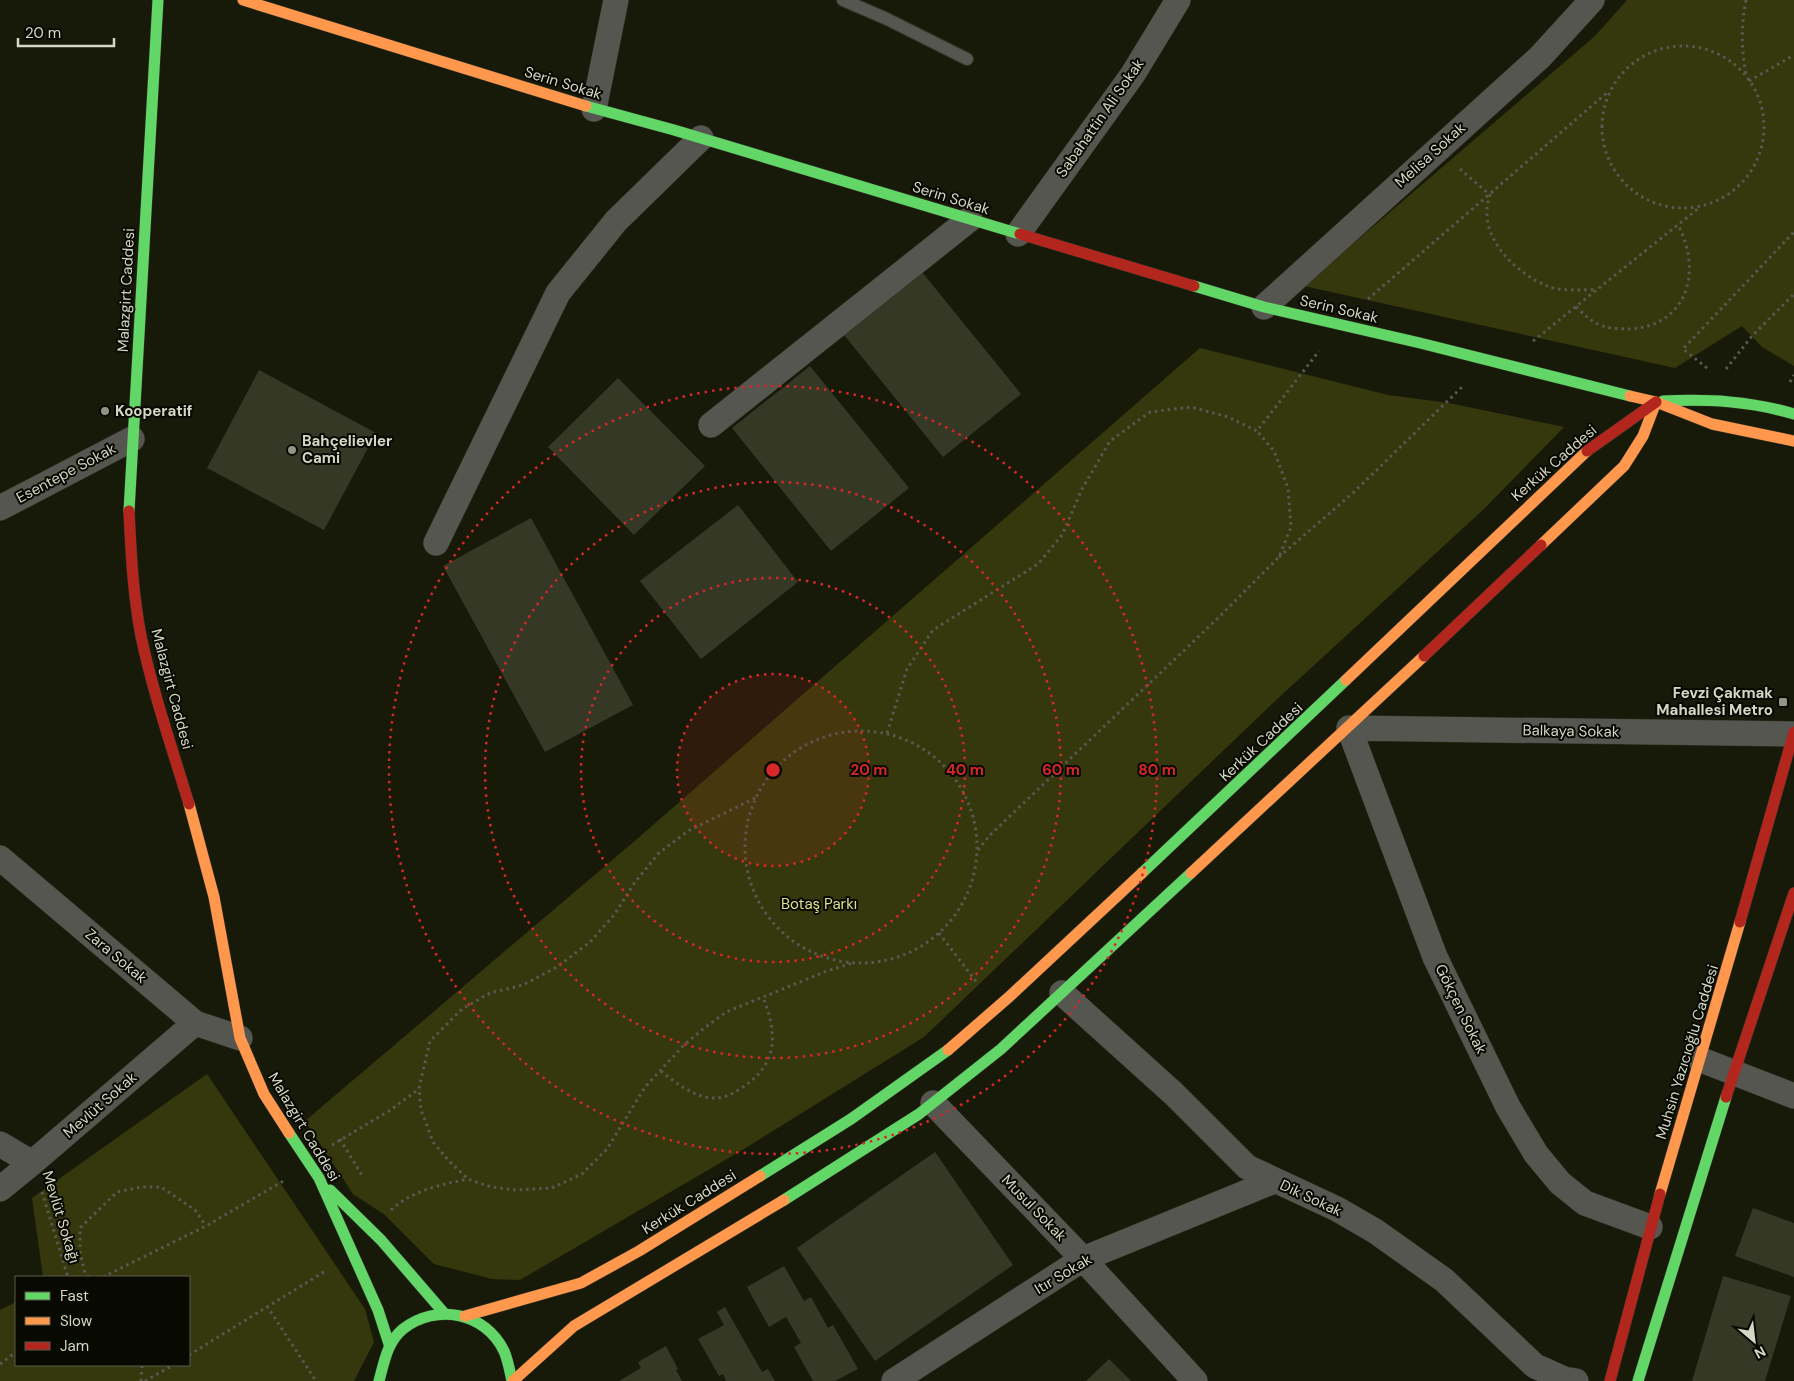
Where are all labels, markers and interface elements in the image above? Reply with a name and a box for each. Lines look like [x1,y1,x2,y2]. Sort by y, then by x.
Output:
scale bar [18,15,114,47]
text: 20 m [25,23,61,43]
street label: Sabahattin Ali Sokak [1051,54,1149,181]
street label: Serin Sokak [522,62,604,104]
street label: Melisa Sokak [1390,118,1470,192]
street label: Serin Sokak [910,177,992,219]
street label: Malazgirt Caddesi [113,228,139,352]
street label: Serin Sokak [1298,290,1381,328]
place label: Kooperatif [115,401,192,421]
marker: Kooperatif [99,405,111,417]
street label: Kerkük Caddesi [1507,420,1601,506]
place label: Bahçelievler Cami [302,431,392,468]
street label: Esentepe Sokak [13,438,120,508]
marker: Bahçelievler Cami [286,444,298,456]
street label: Malazgirt Caddesi [146,627,198,751]
place label: Fevzi Çakmak Mahallesi Metro [1656,683,1773,720]
marker: Fevzi Çakmak Mahallesi Metro [1777,696,1789,708]
street label: Kerkük Caddesi [1215,698,1307,786]
street label: Balkaya Sokak [1522,720,1620,742]
text: 20 m [851,760,887,780]
text: 40 m [946,760,984,780]
text: 60 m [1042,760,1080,780]
text: 80 m [1138,760,1176,780]
centre of rings [764,761,782,779]
park label: Botaş Parkı [781,894,857,914]
street label: Zara Sokak [81,924,151,988]
street label: Gökçen Sokak [1431,961,1492,1058]
street label: Muhsin Yazıcıoğlu Caddesi [1651,962,1723,1142]
street label: Mevlüt Sokak [59,1067,141,1143]
street label: Malazgirt Caddesi [264,1069,344,1185]
street label: Kerkük Caddesi [638,1165,740,1239]
street label: Mevlüt Sokağı [37,1168,85,1266]
street label: Musul Sokak [997,1170,1071,1246]
street label: Dik Sokak [1277,1175,1346,1221]
street label: Itır Sokak [1031,1249,1096,1299]
legend [15,1276,190,1366]
text: Fast [60,1286,89,1306]
text: Slow [60,1311,93,1331]
north arrow [1729,1316,1779,1366]
text: Jam [60,1336,89,1356]
text: N [1751,1342,1769,1363]

